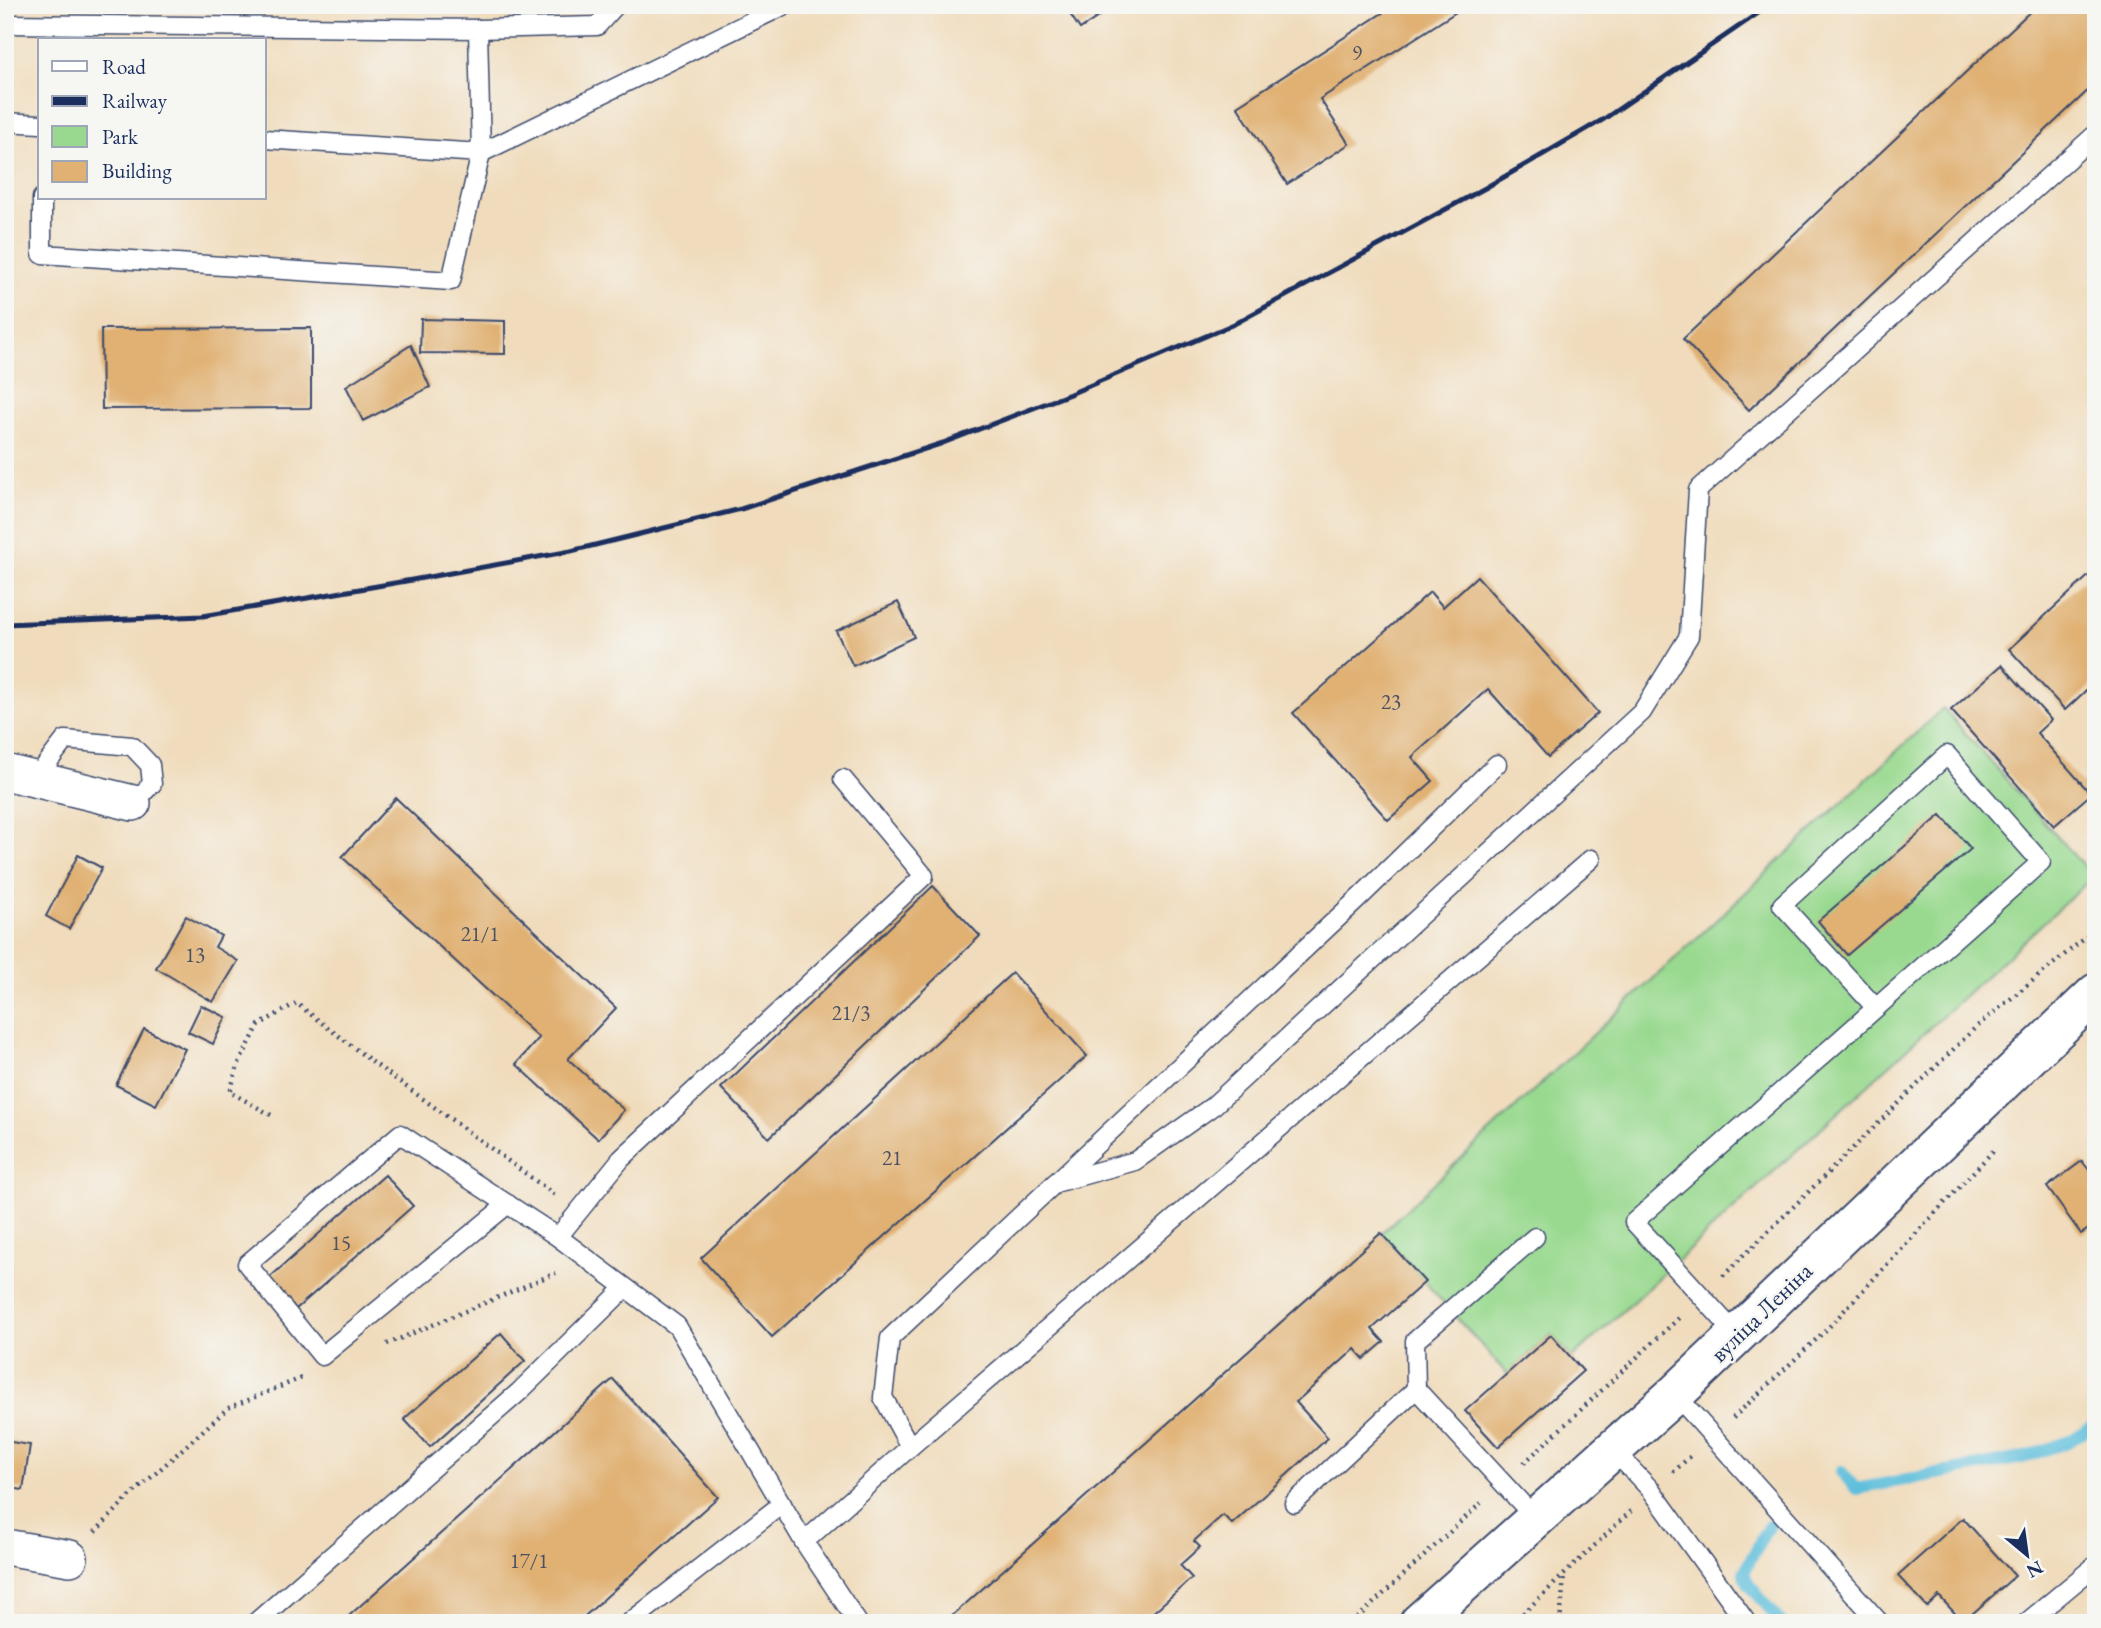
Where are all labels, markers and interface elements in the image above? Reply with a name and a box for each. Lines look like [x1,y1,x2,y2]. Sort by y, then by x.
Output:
legend [38,38,266,200]
house number: 9 [1352,39,1362,66]
text: Road [102,53,146,80]
text: Railway [102,87,168,114]
text: Park [102,123,139,150]
text: Building [102,157,172,184]
house number: 23 [1381,688,1401,715]
house number: 21/1 [461,920,499,947]
house number: 13 [185,941,205,968]
house number: 21/3 [832,999,870,1026]
house number: 21 [882,1144,902,1171]
house number: 15 [331,1229,351,1256]
street label: вуліца Леніна [1703,1255,1819,1369]
north arrow [1993,1520,2062,1590]
house number: 17/1 [510,1547,548,1574]
text: N [2022,1555,2048,1584]

